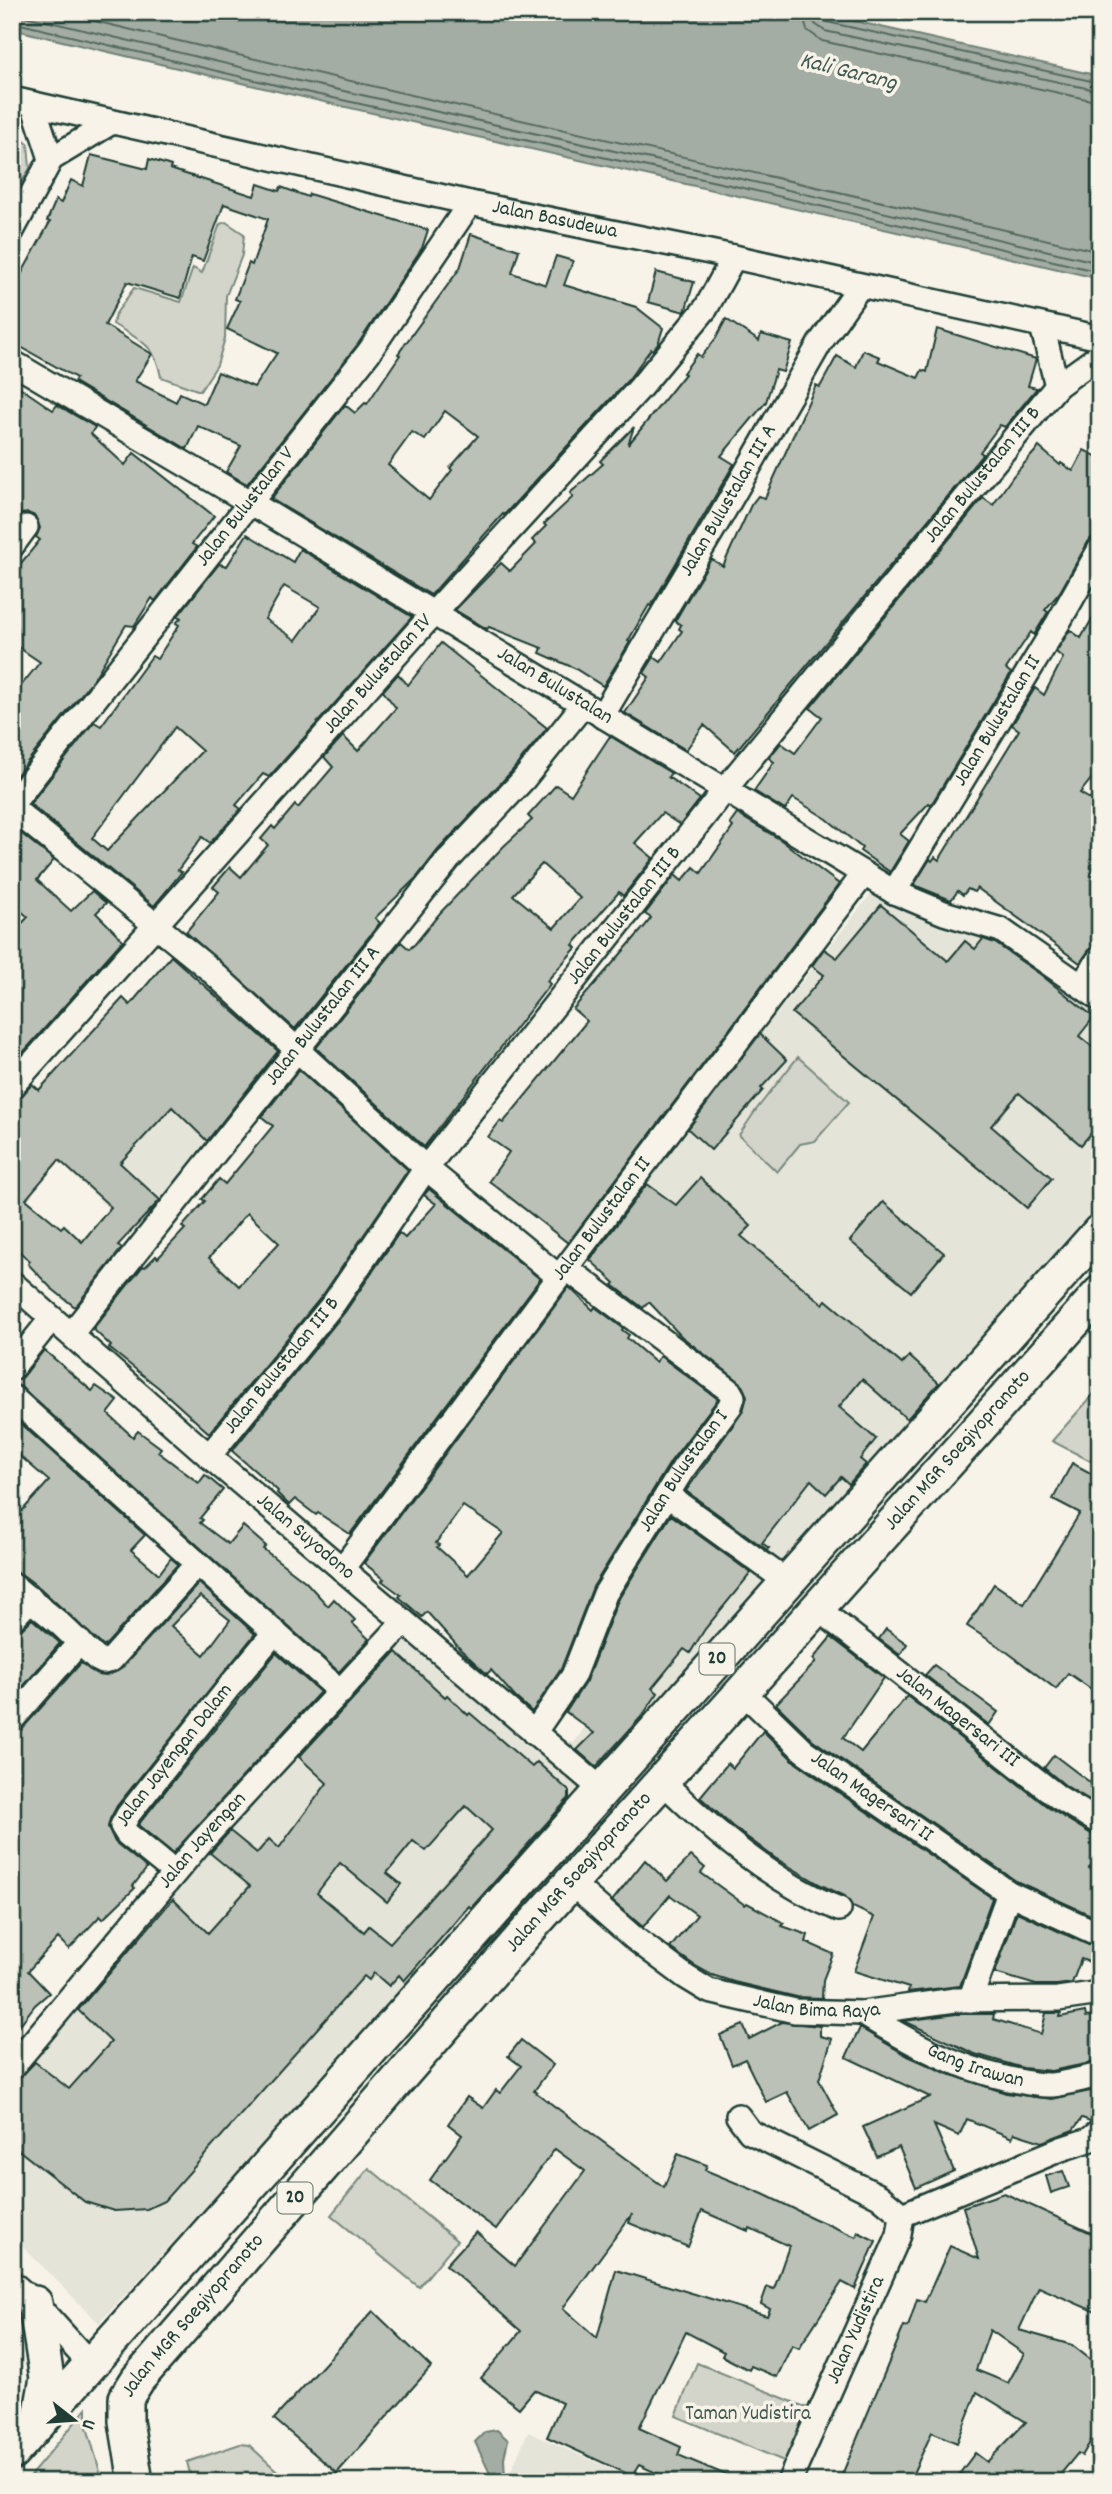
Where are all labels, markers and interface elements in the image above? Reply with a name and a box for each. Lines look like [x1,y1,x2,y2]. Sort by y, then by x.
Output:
water label: Kali Garang [796,45,901,101]
street label: Jalan Basudewa [489,193,621,248]
street label: Jalan Bulustalan III B [918,400,1049,551]
street label: Jalan Bulustalan III A [673,419,785,583]
street label: Jalan Bulustalan V [189,441,303,574]
street label: Jalan Bulustalan IV [317,608,441,742]
street label: Jalan Bulustalan [491,640,618,733]
street label: Jalan Bulustalan II [947,649,1050,793]
street label: Jalan Bulustalan III B [561,840,690,992]
street label: Jalan Bulustalan III A [259,940,389,1093]
street label: Jalan Bulustalan II [546,1151,660,1288]
street label: Jalan Bulustalan III B [217,1291,348,1442]
street label: Jalan MGR Soegiyopranoto [878,1364,1039,1538]
street label: Jalan Bulustalan I [632,1404,737,1539]
street label: Jalan Suyodono [249,1487,361,1588]
road number: 20 [700,1644,734,1674]
street label: Jalan Magersari III [889,1660,1026,1776]
street label: Jalan Jayengan Dalam [109,1677,241,1833]
street label: Jalan Magersari II [804,1744,939,1851]
street label: Jalan Jayengan [152,1786,254,1896]
street label: Jalan MGR Soegiyopranoto [499,1786,660,1960]
street label: Jalan Bima Raya [750,1987,883,2028]
street label: Gang Irawan [921,2036,1027,2097]
road number: 20 [278,2182,312,2214]
street label: Jalan MGR Soegiyopranoto [115,2228,272,2404]
street label: Jalan Yudistira [819,2270,894,2389]
north arrow [38,2386,108,2456]
park label: Taman Yudistira [685,2400,812,2430]
text: U [73,2416,101,2432]

